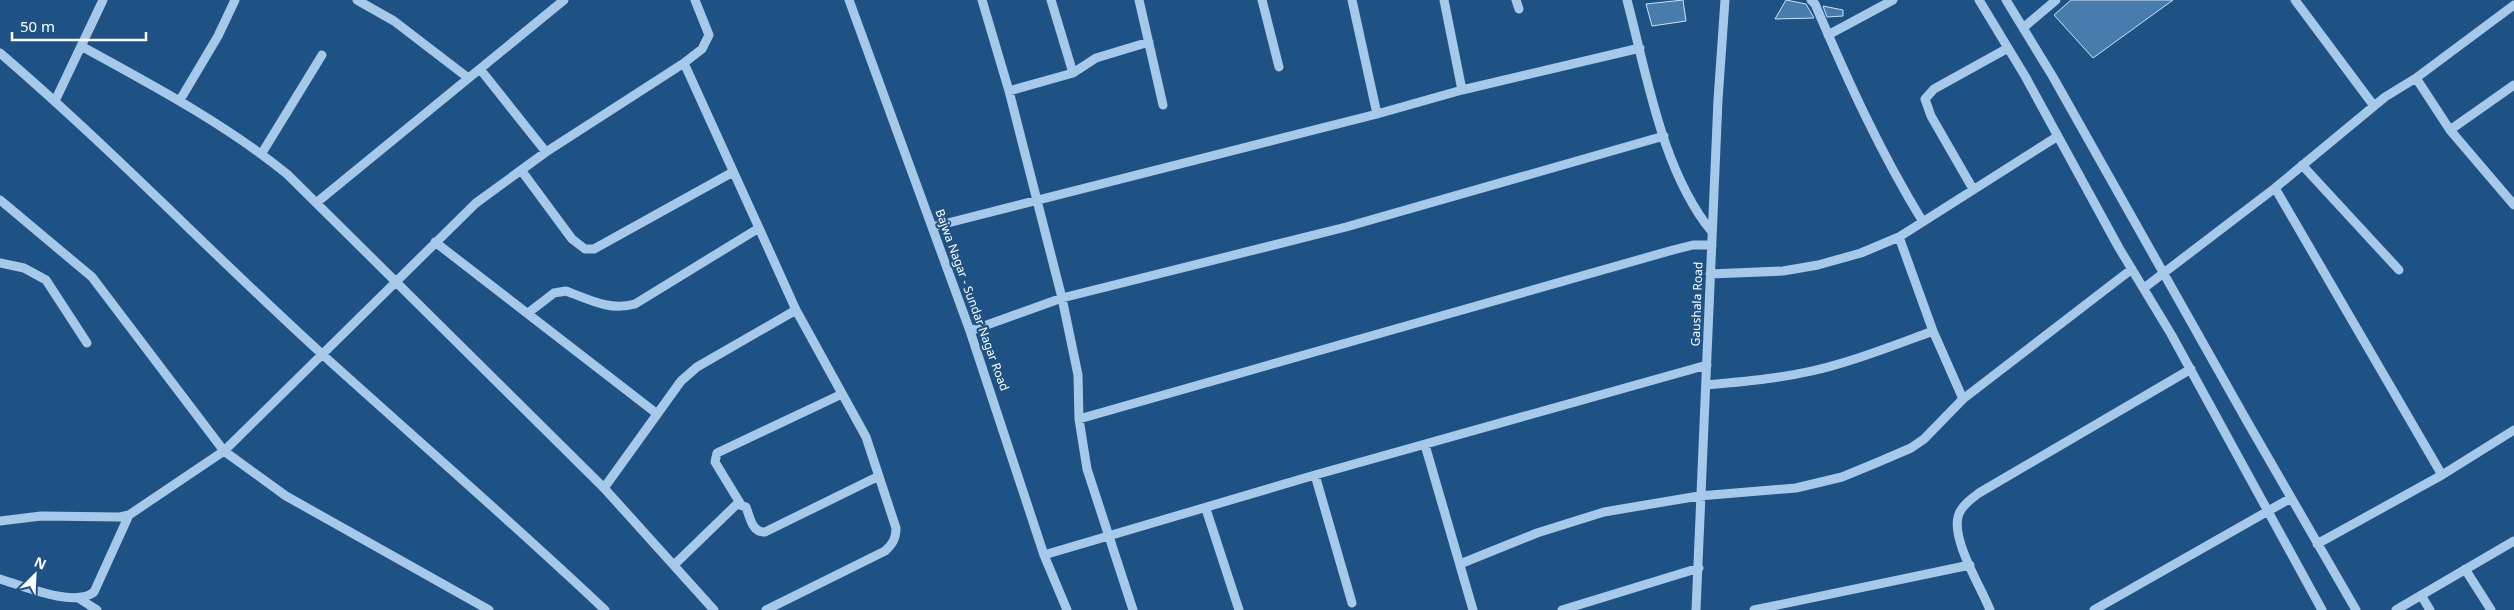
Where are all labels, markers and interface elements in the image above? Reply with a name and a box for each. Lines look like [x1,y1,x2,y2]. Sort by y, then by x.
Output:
scale bar [12,10,146,42]
text: 50 m [20,16,55,36]
street label: Bajwa Nagar - Sundar Nagar Road [932,207,1013,393]
street label: Gaushala Road [1687,261,1706,347]
north arrow [10,550,60,600]
text: N [31,552,50,574]

